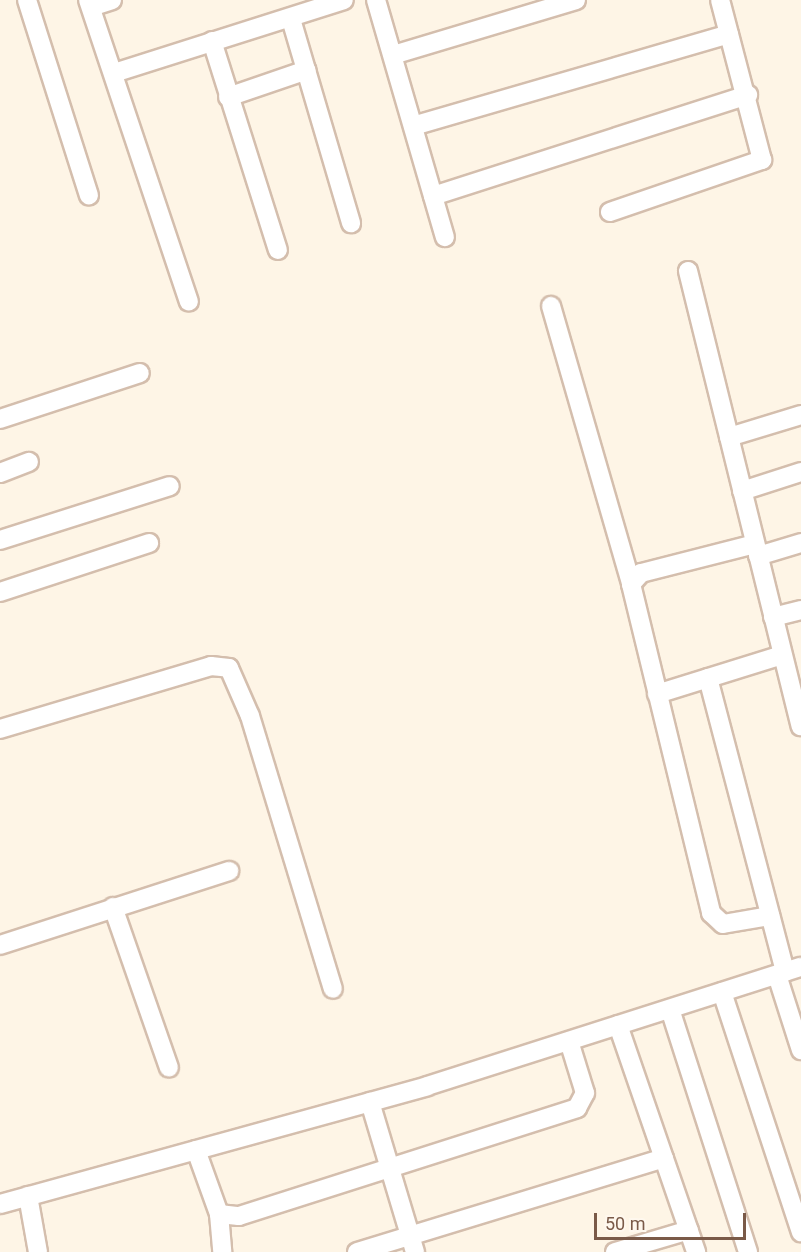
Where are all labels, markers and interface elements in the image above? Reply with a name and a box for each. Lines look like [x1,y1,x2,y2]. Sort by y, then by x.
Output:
scale bar [597,1201,748,1239]
text: 50 m [605,1213,645,1234]

